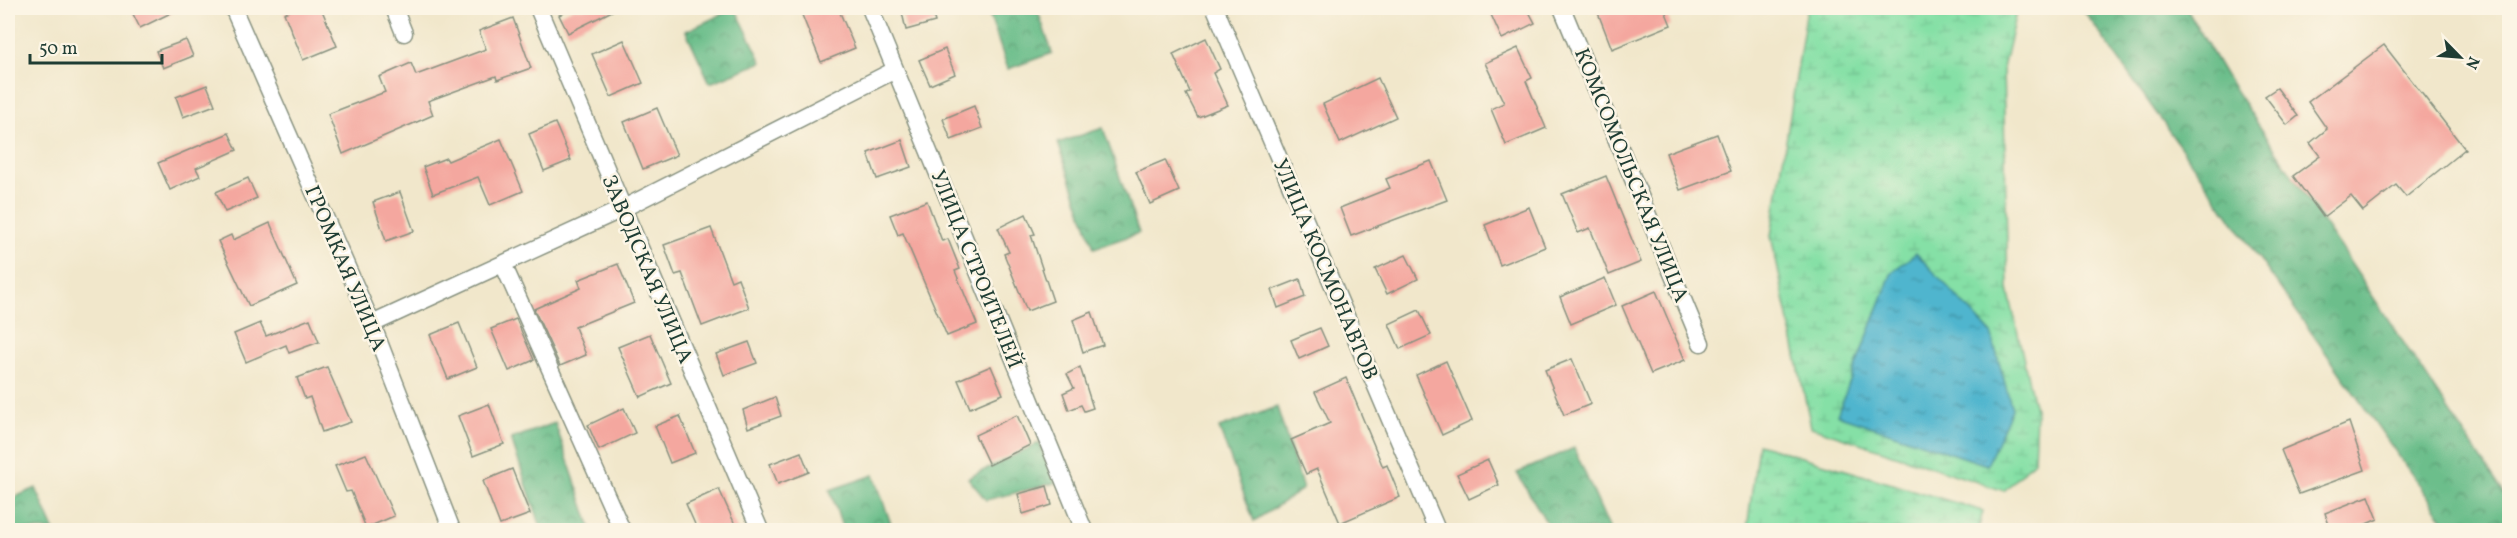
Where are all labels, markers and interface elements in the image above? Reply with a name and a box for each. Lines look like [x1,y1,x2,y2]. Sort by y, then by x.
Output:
scale bar [30,27,162,65]
north arrow [2430,27,2490,87]
text: 50 m [39,37,78,62]
street label: КОМСОМОЛЬСКАЯ УЛИЦА [1566,44,1695,307]
text: N [2459,53,2484,73]
street label: УЛИЦА КОСМОНАВТОВ [1265,154,1384,385]
street label: УЛИЦА СТРОИТЕЛЕЙ [922,166,1029,373]
street label: ЗАВОДСКАЯ УЛИЦА [594,171,700,369]
street label: ГРОМКАЯ УЛИЦА [297,181,393,356]

